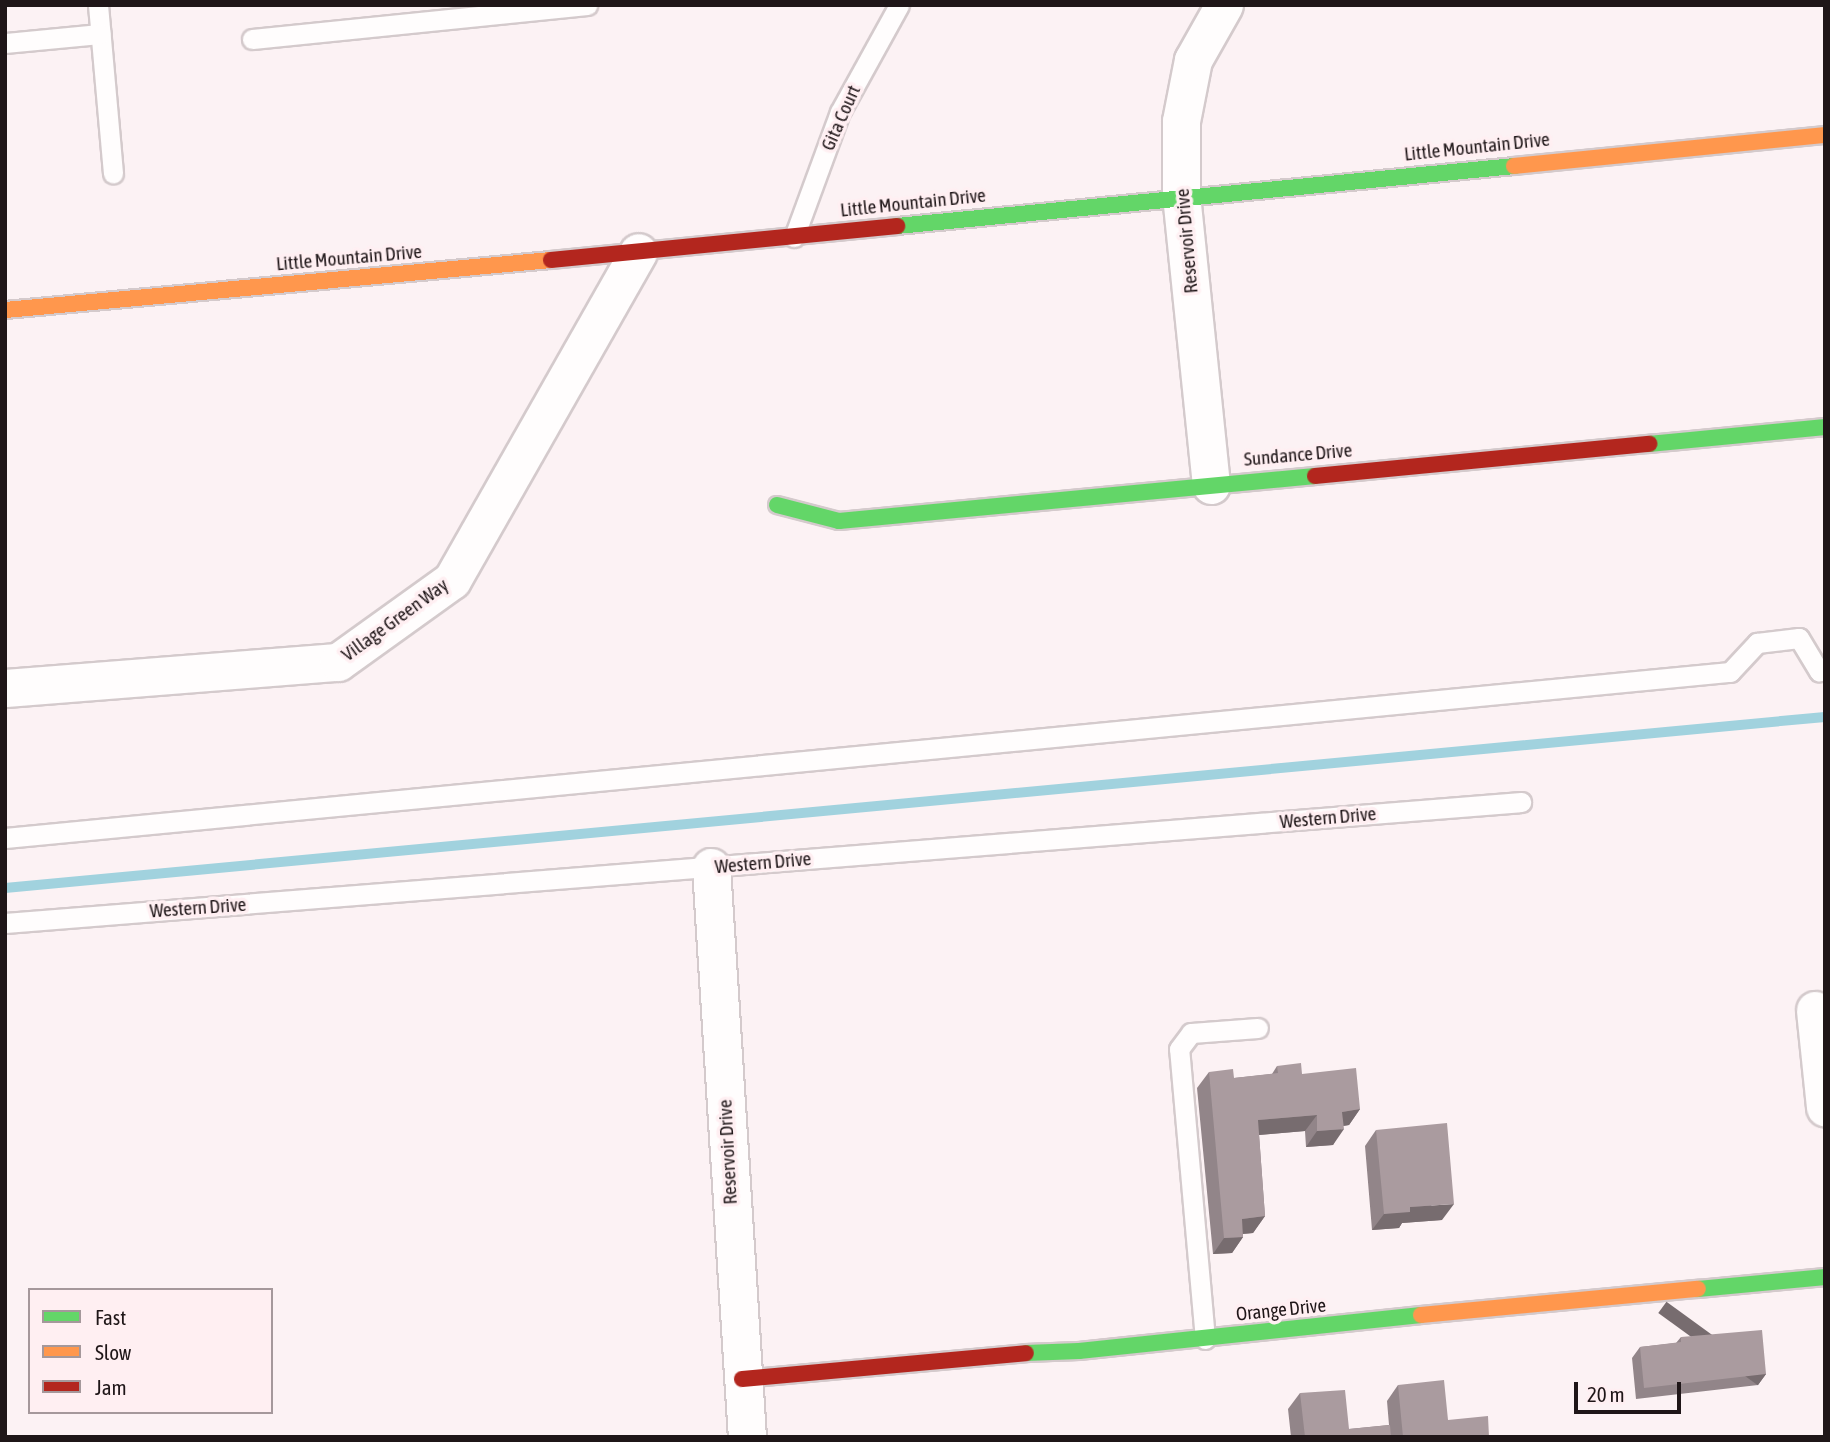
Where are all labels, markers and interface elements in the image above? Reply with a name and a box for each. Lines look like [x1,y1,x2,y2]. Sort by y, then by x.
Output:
street label: Gita Court [817,82,865,154]
street label: Little Mountain Drive [1403,128,1551,166]
street label: Little Mountain Drive [839,184,987,222]
street label: Reservoir Drive [1171,188,1203,294]
street label: Little Mountain Drive [275,240,423,276]
street label: Sundance Drive [1243,439,1353,471]
street label: Village Green Way [337,574,453,666]
street label: Western Drive [1279,802,1377,834]
street label: Western Drive [714,847,812,879]
street label: Western Drive [149,893,247,923]
street label: Reservoir Drive [714,1099,742,1205]
legend [28,1288,273,1414]
street label: Orange Drive [1235,1294,1327,1326]
text: Fast [95,1305,126,1329]
text: Slow [95,1340,131,1364]
scale bar [1578,1368,1685,1412]
text: Jam [95,1375,127,1399]
text: 20 m [1587,1382,1625,1406]

